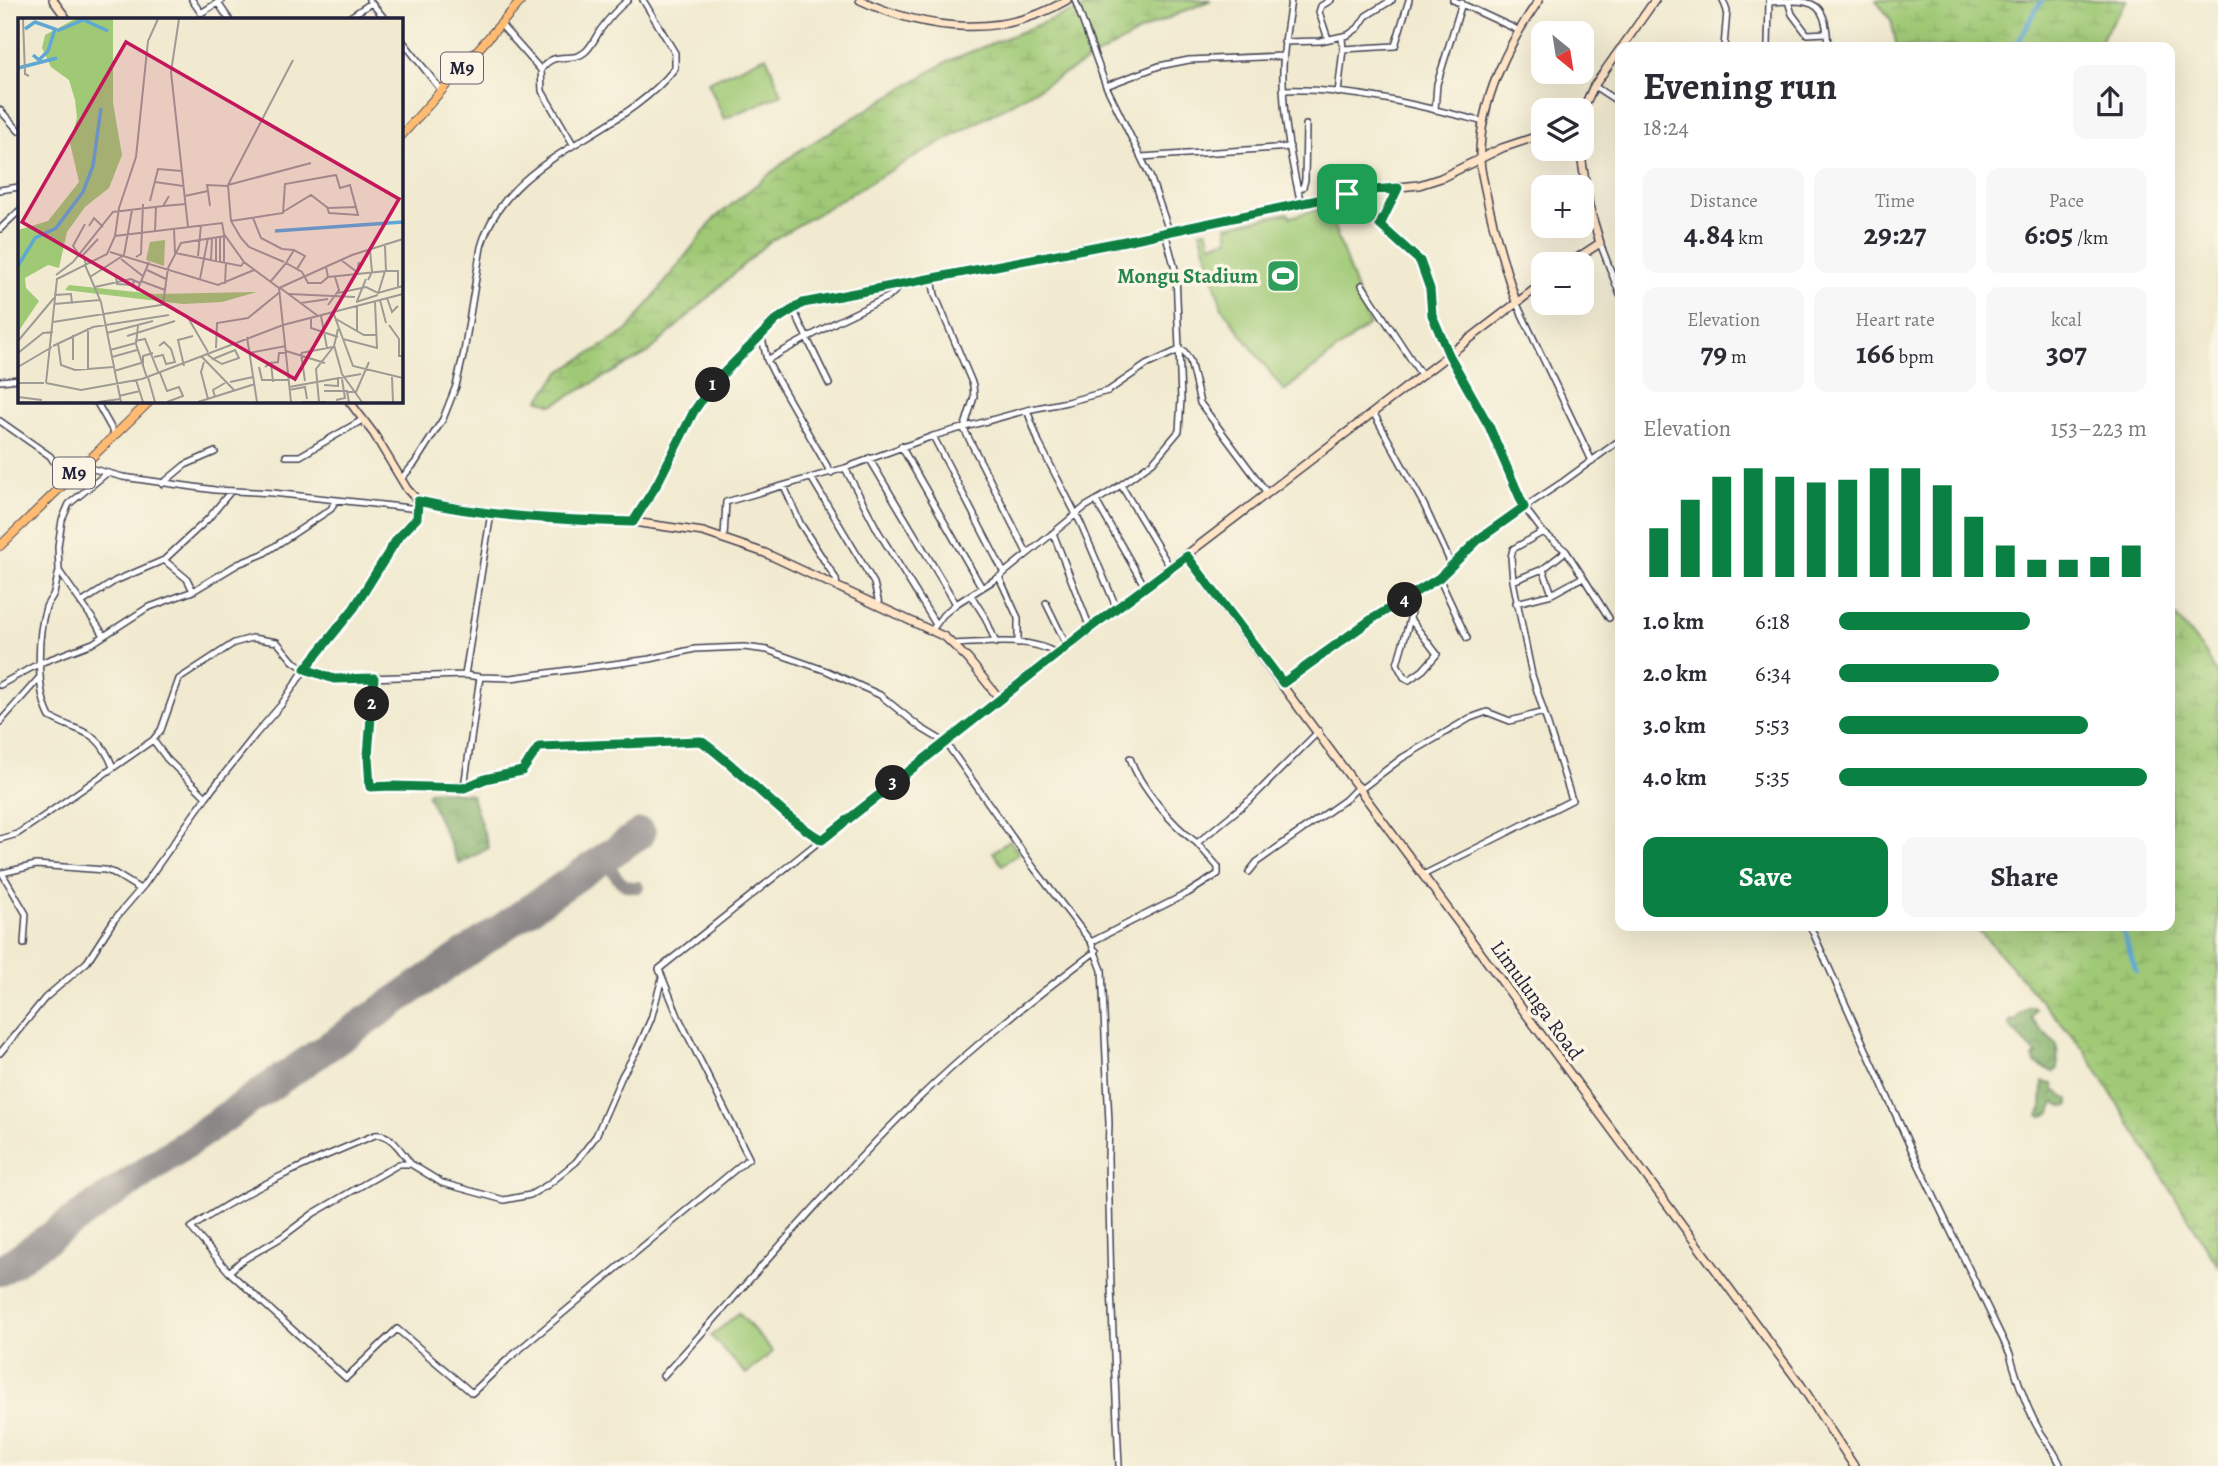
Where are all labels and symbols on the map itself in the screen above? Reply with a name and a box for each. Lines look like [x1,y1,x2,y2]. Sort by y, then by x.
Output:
inset map [18,18,402,402]
north arrow [1531,21,1594,84]
road number: M9 [441,52,483,83]
pin [1317,164,1377,224]
sports icon: Mongu Stadium [1264,257,1302,295]
place label: Mongu Stadium [1117,262,1258,290]
pin: 1 [696,368,730,402]
road number: M9 [53,458,95,488]
pin: 4 [1388,582,1422,618]
pin: 2 [354,686,390,722]
pin: 3 [876,766,910,800]
street label: Limulunga Road [1484,935,1590,1066]

